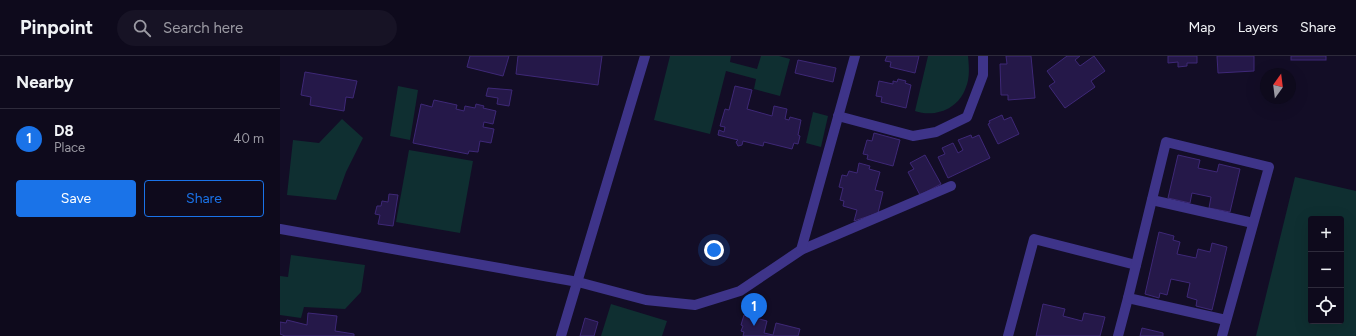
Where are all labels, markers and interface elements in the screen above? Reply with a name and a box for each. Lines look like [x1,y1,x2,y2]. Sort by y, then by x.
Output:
search box [117,10,397,46]
text: Pinpoint [20,16,93,39]
icon: search [131,17,153,39]
text: Search here [163,19,243,37]
text: Map [1188,19,1216,36]
text: Layers [1238,19,1278,36]
text: Share [1300,19,1336,36]
north arrow [1260,68,1296,104]
text: Nearby [16,72,74,92]
text: D8 [54,122,74,140]
text: 1 [26,131,32,146]
text: 40 m [233,131,264,146]
text: Place [54,140,85,155]
button: Save [16,180,136,217]
button: Share [144,180,264,217]
map controls [1308,216,1344,324]
button: + [1308,216,1344,252]
your location [704,240,724,260]
button: − [1308,252,1344,288]
button: locate [1308,288,1344,324]
pin: 1 [741,293,767,326]

